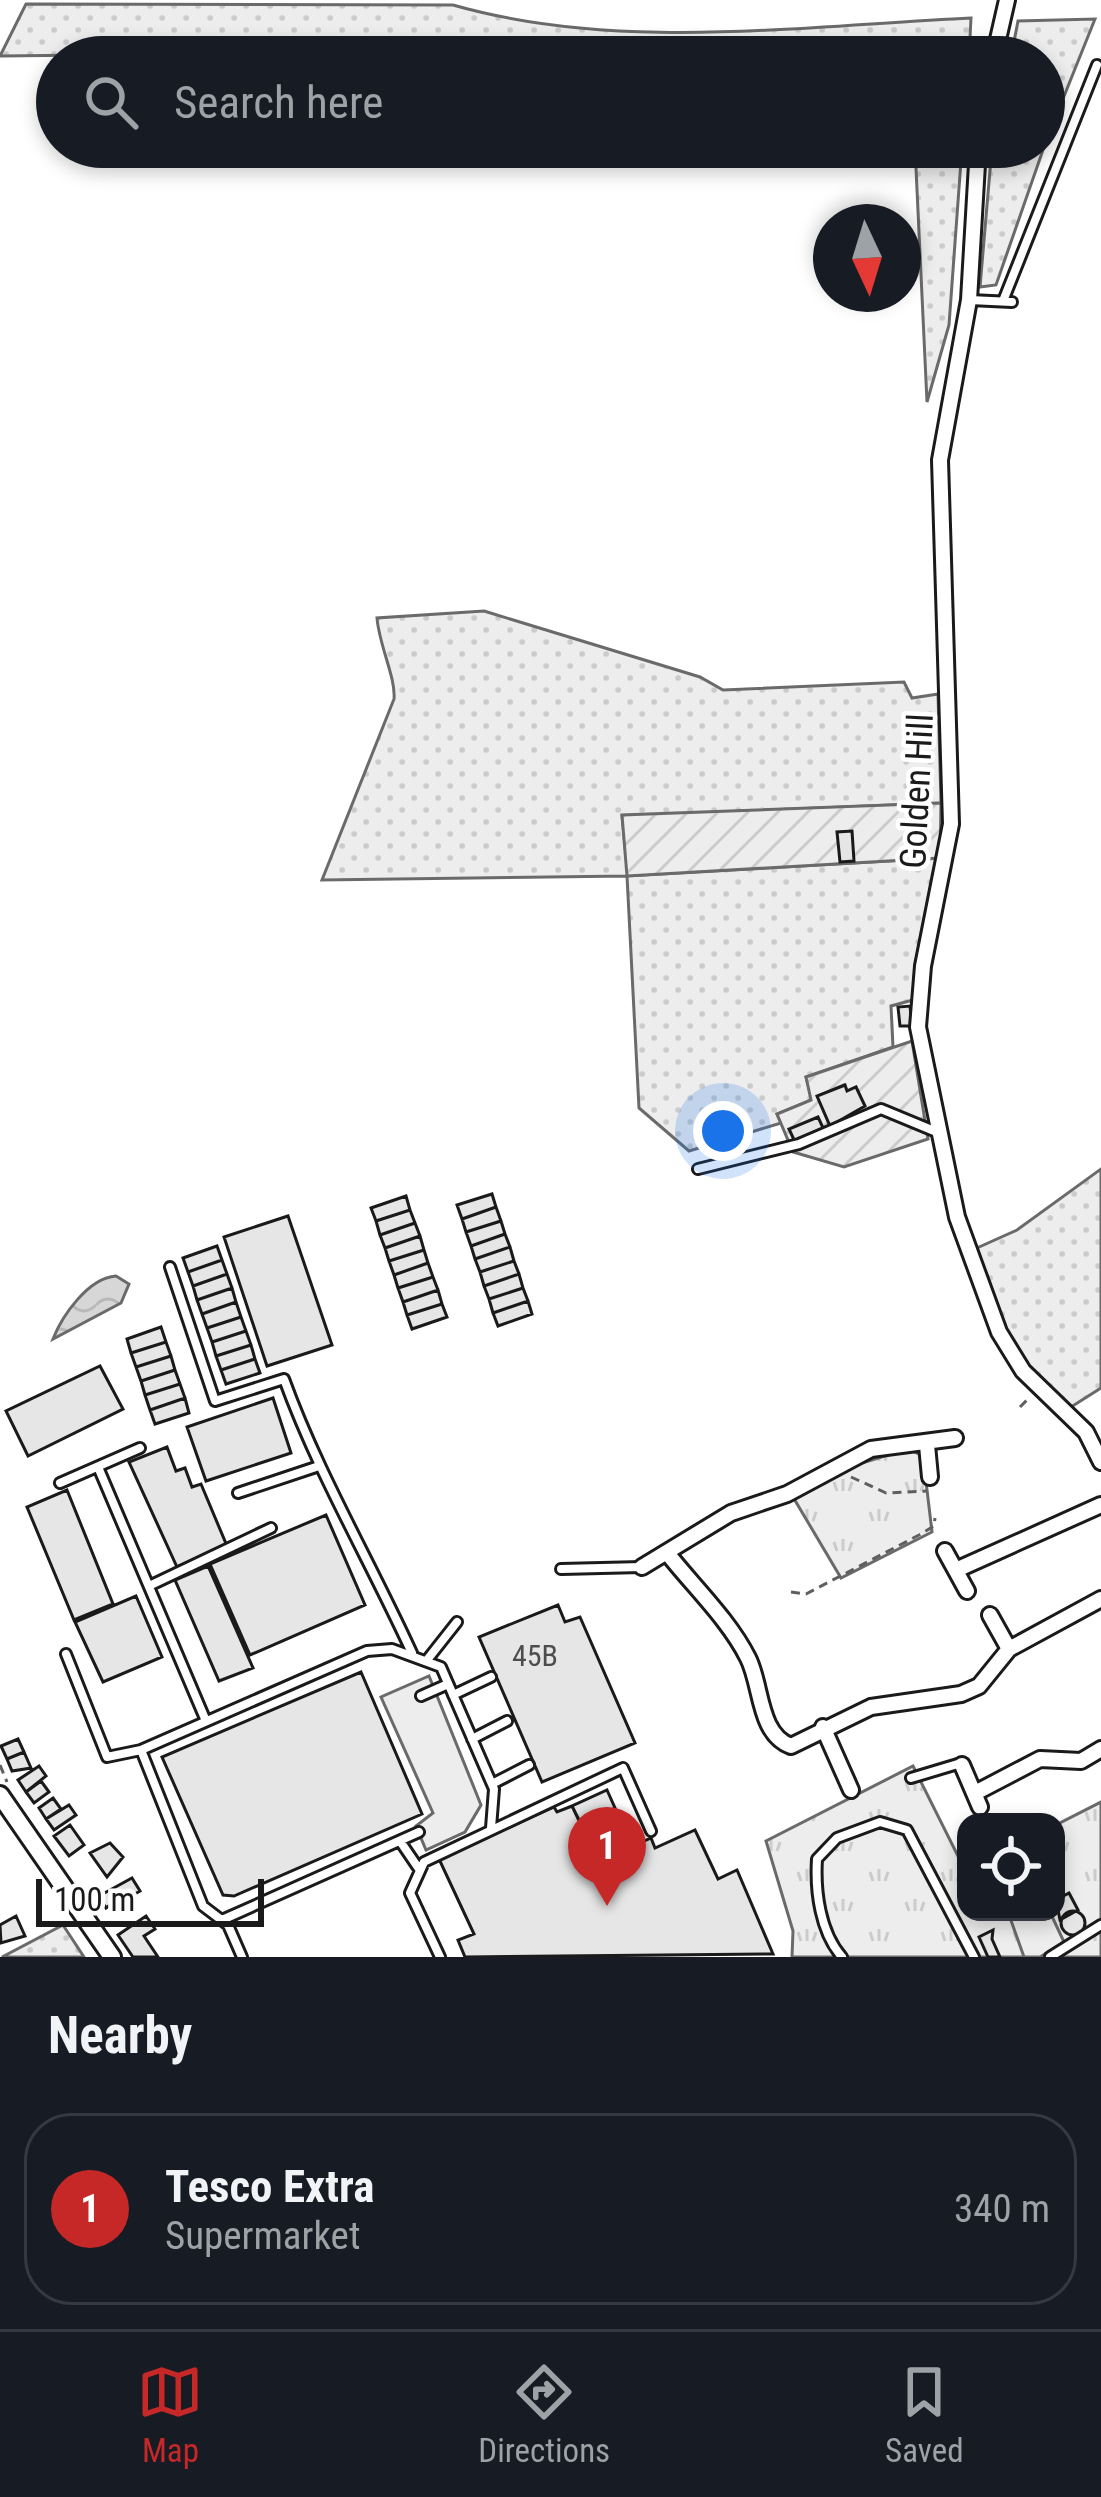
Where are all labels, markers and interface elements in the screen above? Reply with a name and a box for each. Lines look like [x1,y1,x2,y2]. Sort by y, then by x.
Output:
search box [36,36,1065,168]
icon: search [78,69,144,135]
text: Search here [174,76,383,129]
north arrow [813,204,921,312]
street label: Golden Hill [892,712,942,870]
your location [693,1101,753,1161]
house number: 45B [512,1638,558,1673]
pin: 1 [568,1807,646,1906]
map controls [957,1813,1065,1921]
button: locate [957,1813,1065,1921]
scale bar [36,1873,264,1926]
text: 100 m [54,1880,135,1919]
text: Nearby [48,2006,192,2065]
text: Tesco Extra [165,2160,375,2213]
text: 1 [80,2186,100,2232]
text: 340 m [954,2186,1050,2232]
text: Supermarket [165,2213,360,2259]
tab: Map [137,2359,203,2470]
tab: Directions [478,2359,610,2470]
tab: Saved [885,2359,964,2470]

